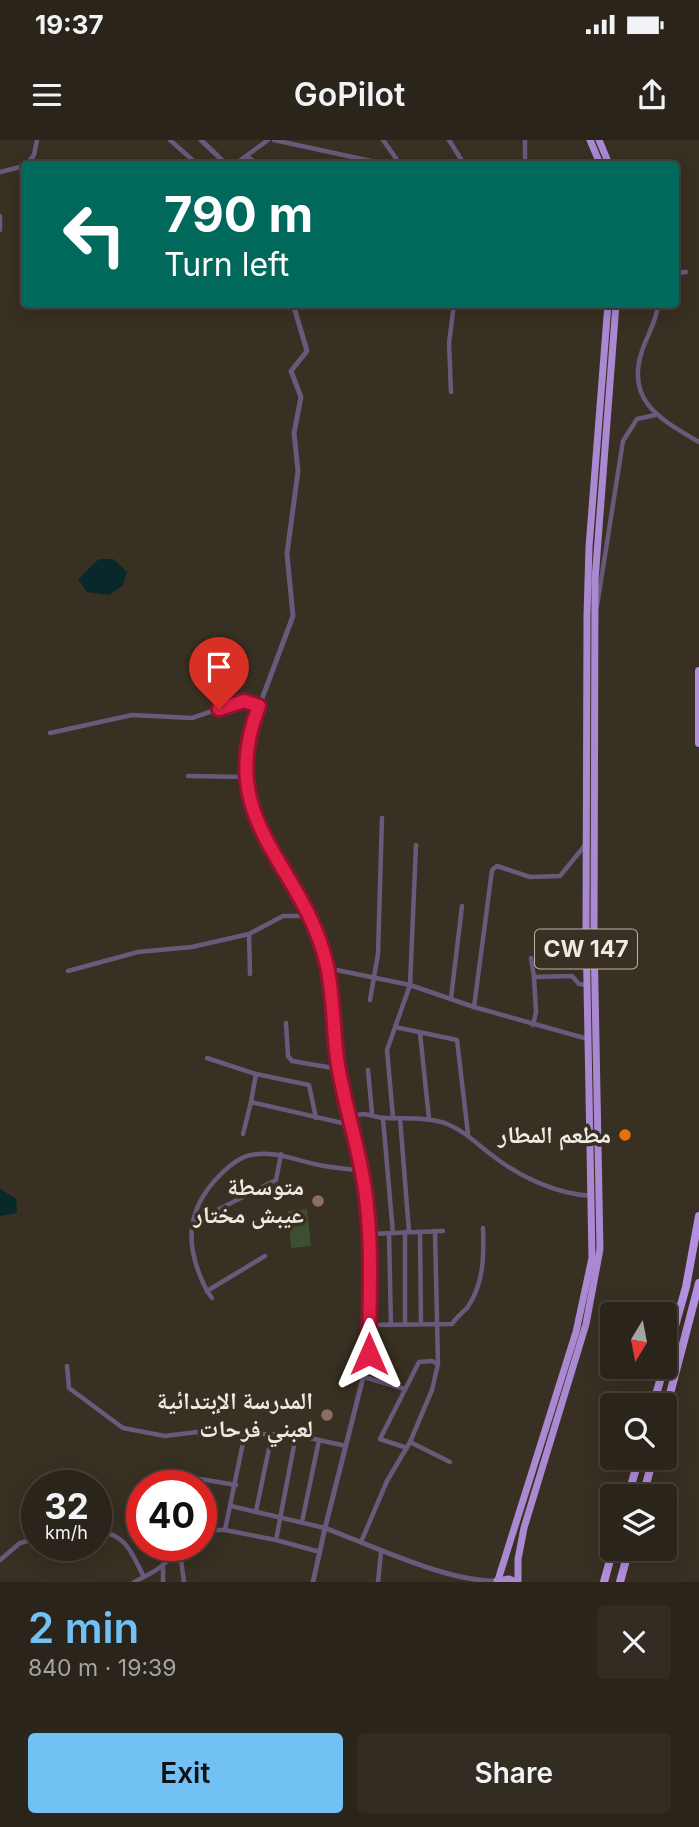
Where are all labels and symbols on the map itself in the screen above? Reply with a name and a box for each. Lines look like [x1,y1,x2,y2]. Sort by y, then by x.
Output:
pin [189,637,249,709]
road number: CW 147 [535,930,637,968]
place label: مطعم المطار [497,1120,611,1151]
marker: مطعم المطار [617,1127,633,1143]
place label: متوسطة عيبش مختار [193,1172,304,1229]
marker: متوسطة عيبش مختار [310,1193,326,1209]
north arrow [600,1302,677,1379]
position arrow [332,1317,406,1391]
place label: المدرسة الإبتدائية لعبني فرحات [157,1386,313,1448]
marker: المدرسة الإبتدائية لعبني فرحات [319,1407,335,1423]
speed limit sign: 40 [126,1470,217,1561]

